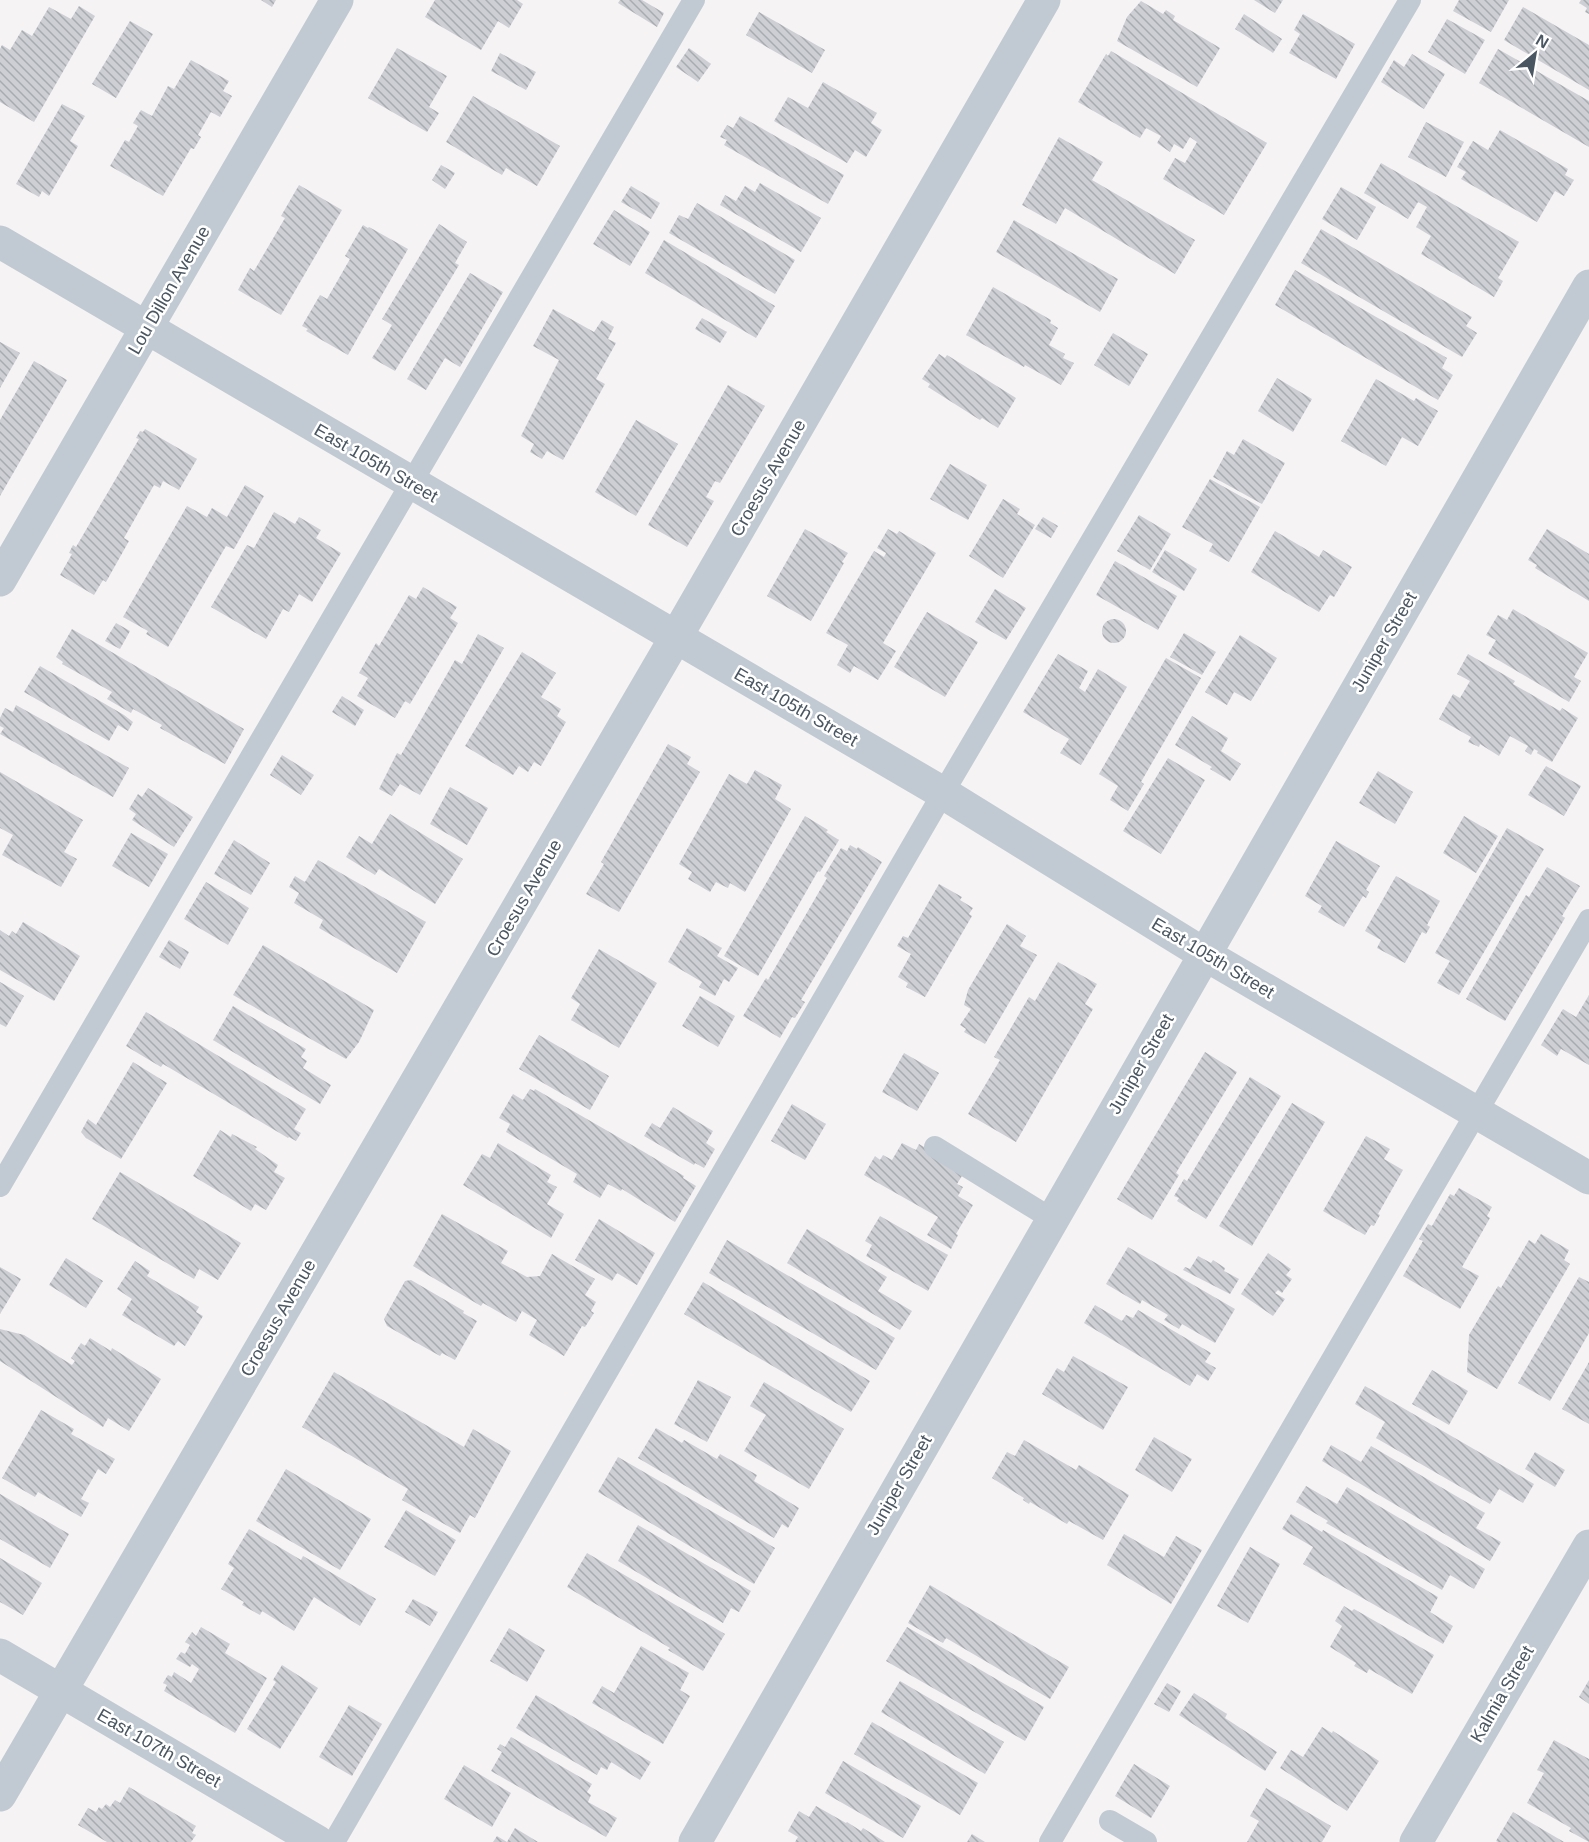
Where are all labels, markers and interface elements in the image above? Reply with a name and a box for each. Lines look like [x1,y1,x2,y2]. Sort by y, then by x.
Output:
north arrow [1505,24,1565,84]
text: N [1533,31,1552,52]
street label: Lou Dillon Avenue [124,222,214,358]
street label: Croesus Avenue [726,416,810,540]
street label: East 105th Street [311,420,441,506]
street label: Juniper Street [1347,588,1421,696]
street label: East 105th Street [731,664,861,750]
street label: Croesus Avenue [482,836,566,960]
street label: East 105th Street [1148,914,1278,1002]
street label: Juniper Street [1104,1010,1178,1118]
street label: Croesus Avenue [236,1256,320,1380]
street label: Juniper Street [862,1431,936,1539]
street label: Kalmia Street [1466,1642,1538,1746]
street label: East 107th Street [94,1705,224,1791]

